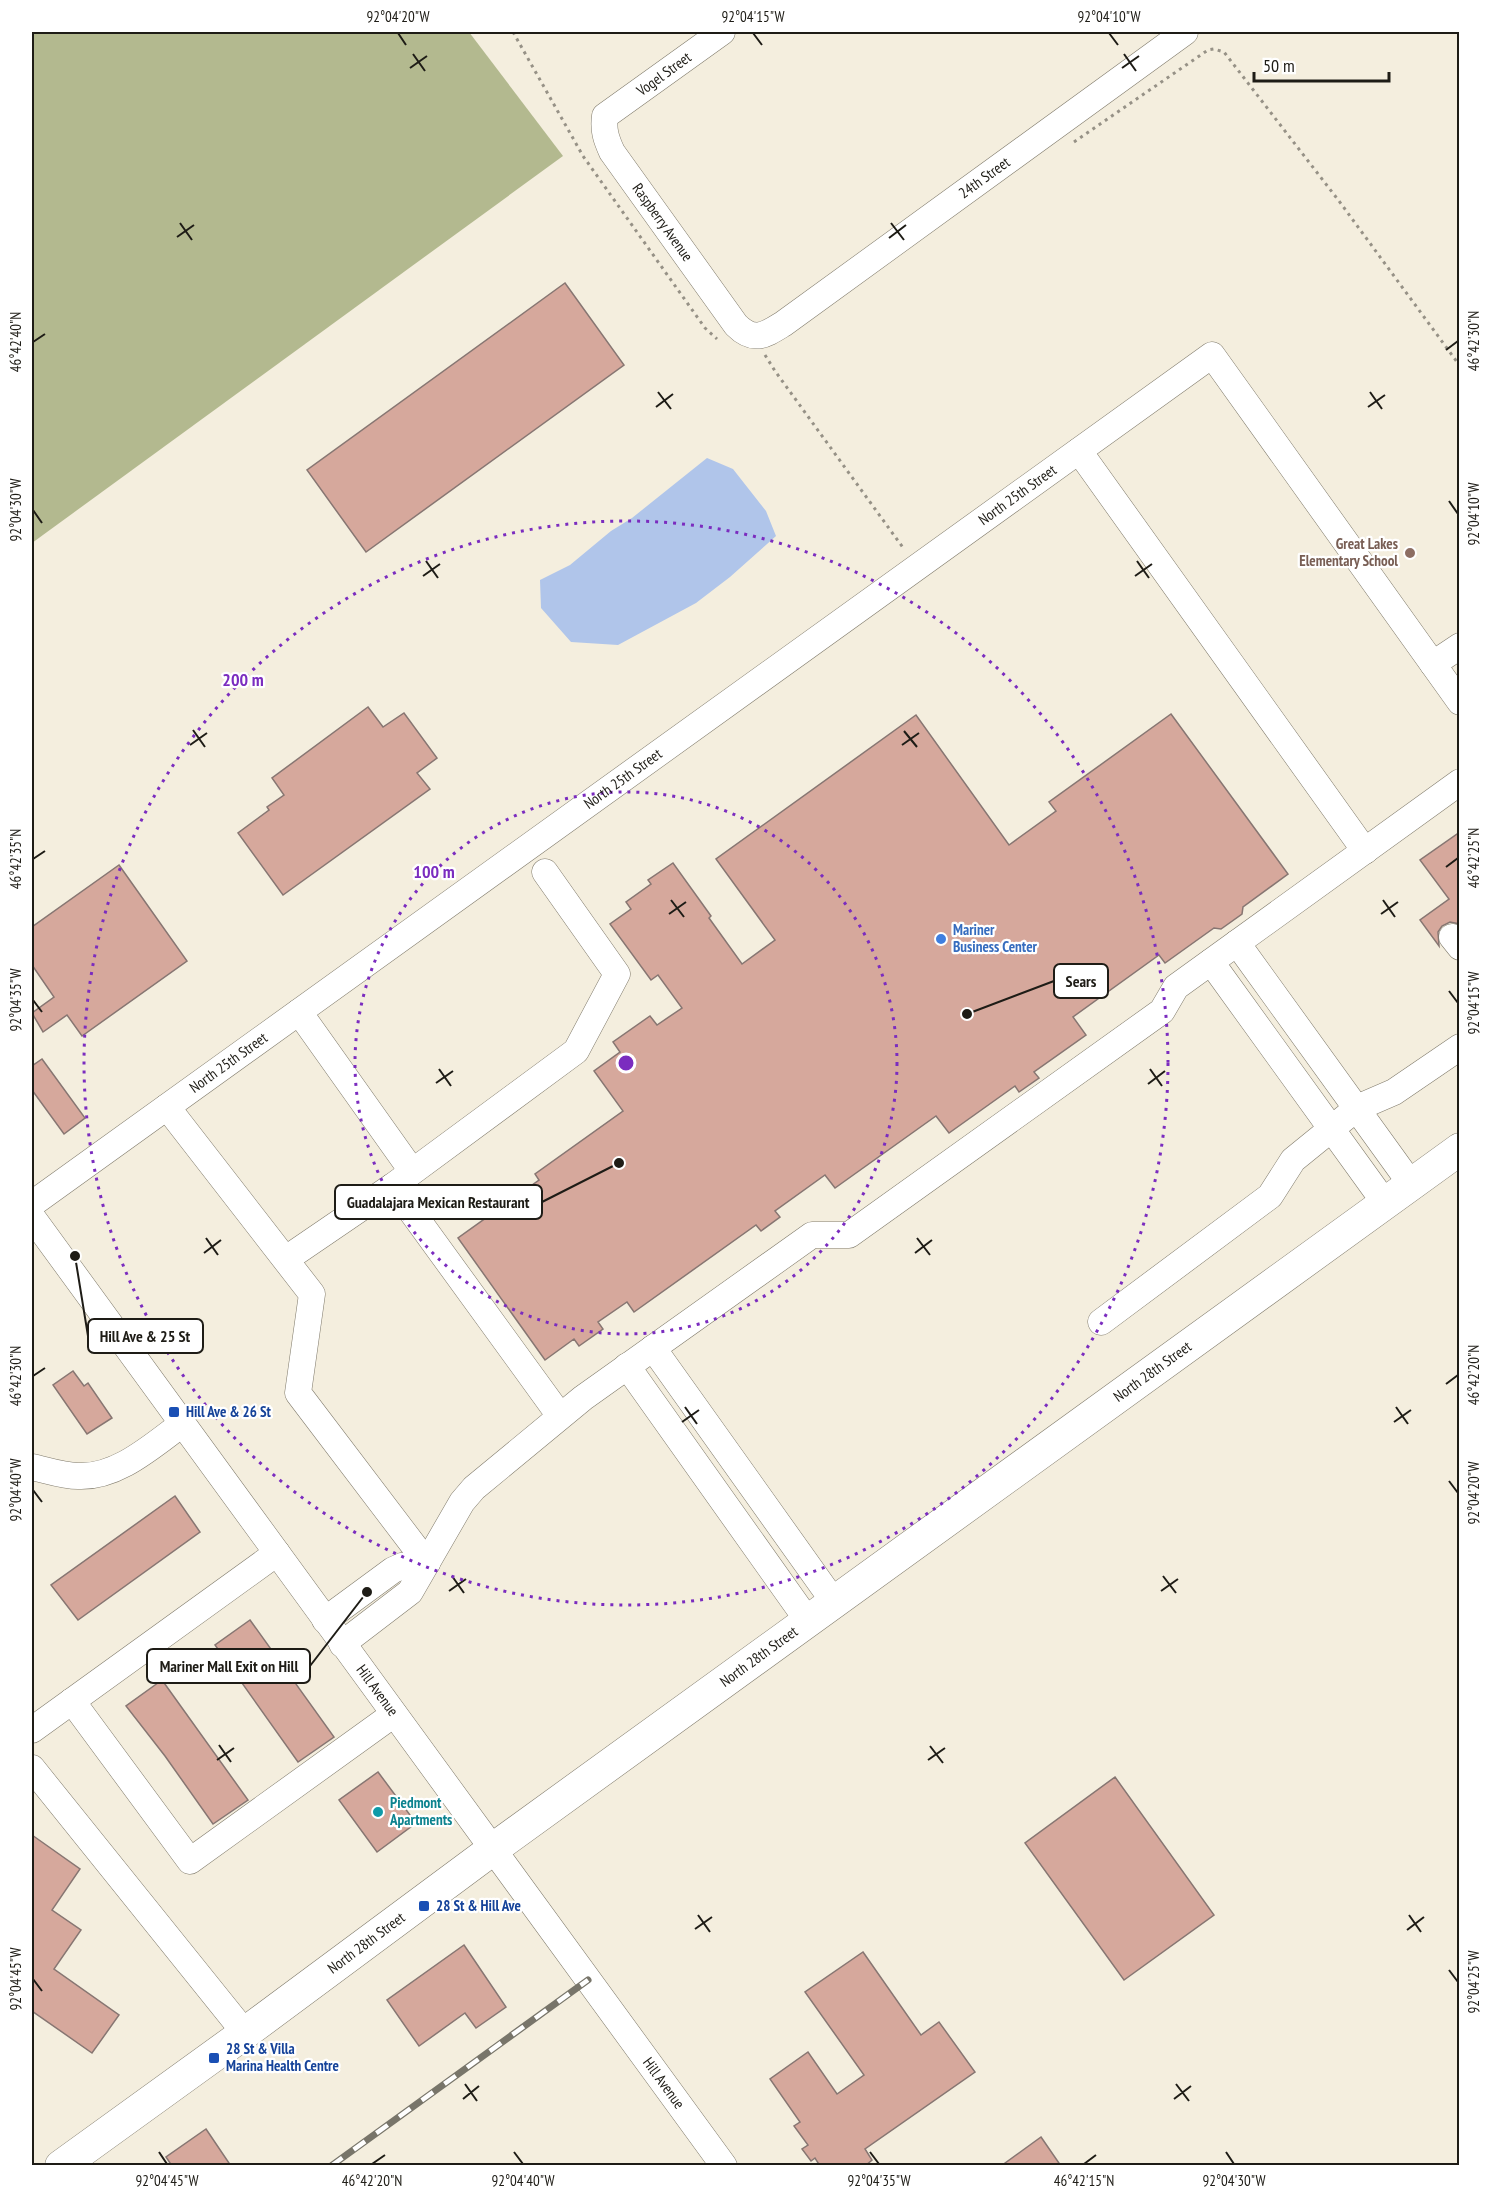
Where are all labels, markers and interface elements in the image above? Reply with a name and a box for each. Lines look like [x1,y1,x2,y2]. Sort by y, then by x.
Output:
text: 92°04'20"W [366,7,430,26]
text: 92°04'15"W [721,7,785,26]
text: 92°04'10"W [1077,7,1141,26]
scale bar [1254,45,1389,83]
street label: Vogel Street [632,47,695,100]
text: 50 m [1263,54,1295,77]
street label: 24th Street [955,152,1013,202]
street label: Raspberry Avenue [628,179,697,265]
text: 46°42'30"N [1464,311,1483,371]
text: 46°42'40"N [6,312,25,372]
street label: North 25th Street [974,460,1060,529]
text: 92°04'30"W [6,478,25,542]
text: 92°04'10"W [1464,482,1483,546]
place label: Great Lakes Elementary School [1299,534,1398,570]
marker: Great Lakes Elementary School [1403,546,1417,560]
text: 200 m [222,668,264,691]
street label: North 25th Street [580,744,665,813]
text: 46°42'25"N [1464,828,1483,888]
text: 46°42'35"N [6,829,25,889]
text: 100 m [413,860,455,883]
place label: Mariner Business Center [953,920,1038,956]
marker: Mariner Business Center [934,932,948,946]
callout: Sears [1054,964,1108,998]
text: 92°04'35"W [6,968,25,1032]
text: Sears [1066,971,1097,991]
text: 92°04'15"W [1464,971,1483,1035]
street label: North 25th Street [185,1028,271,1097]
centre of rings [616,1053,636,1073]
callout: Guadalajara Mexican Restaurant [335,1185,542,1219]
text: Guadalajara Mexican Restaurant [347,1192,530,1212]
callout: Hill Ave & 25 St [88,1319,203,1353]
text: Hill Ave & 25 St [100,1326,191,1346]
street label: North 28th Street [1110,1337,1195,1406]
text: 46°42'20"N [1464,1345,1483,1405]
text: 46°42'30"N [6,1346,25,1406]
place label: Hill Ave & 26 St [186,1402,272,1421]
marker: Hill Ave & 26 St [167,1405,181,1419]
text: 92°04'40"W [6,1458,25,1522]
text: 92°04'20"W [1464,1461,1483,1525]
street label: North 28th Street [716,1622,801,1691]
callout: Mariner Mall Exit on Hill [147,1649,310,1683]
text: Mariner Mall Exit on Hill [160,1656,298,1676]
street label: Hill Avenue [353,1661,403,1720]
place label: Piedmont Apartments [389,1793,452,1829]
marker: Piedmont Apartments [371,1805,385,1819]
place label: 28 St & Hill Ave [436,1896,521,1915]
marker: 28 St & Hill Ave [417,1899,431,1913]
street label: North 28th Street [324,1908,408,1978]
text: 92°04'45"W [6,1947,25,2011]
text: 92°04'25"W [1464,1950,1483,2014]
place label: 28 St & Villa Marina Health Centre [226,2039,339,2075]
marker: 28 St & Villa Marina Health Centre [207,2051,221,2065]
street label: Hill Avenue [639,2053,689,2112]
text: 92°04'45"W [135,2171,199,2190]
text: 46°42'20"N [342,2171,402,2190]
text: 92°04'40"W [491,2171,555,2190]
text: 92°04'35"W [847,2171,911,2190]
text: 46°42'15"N [1054,2171,1114,2190]
text: 92°04'30"W [1202,2171,1266,2190]

